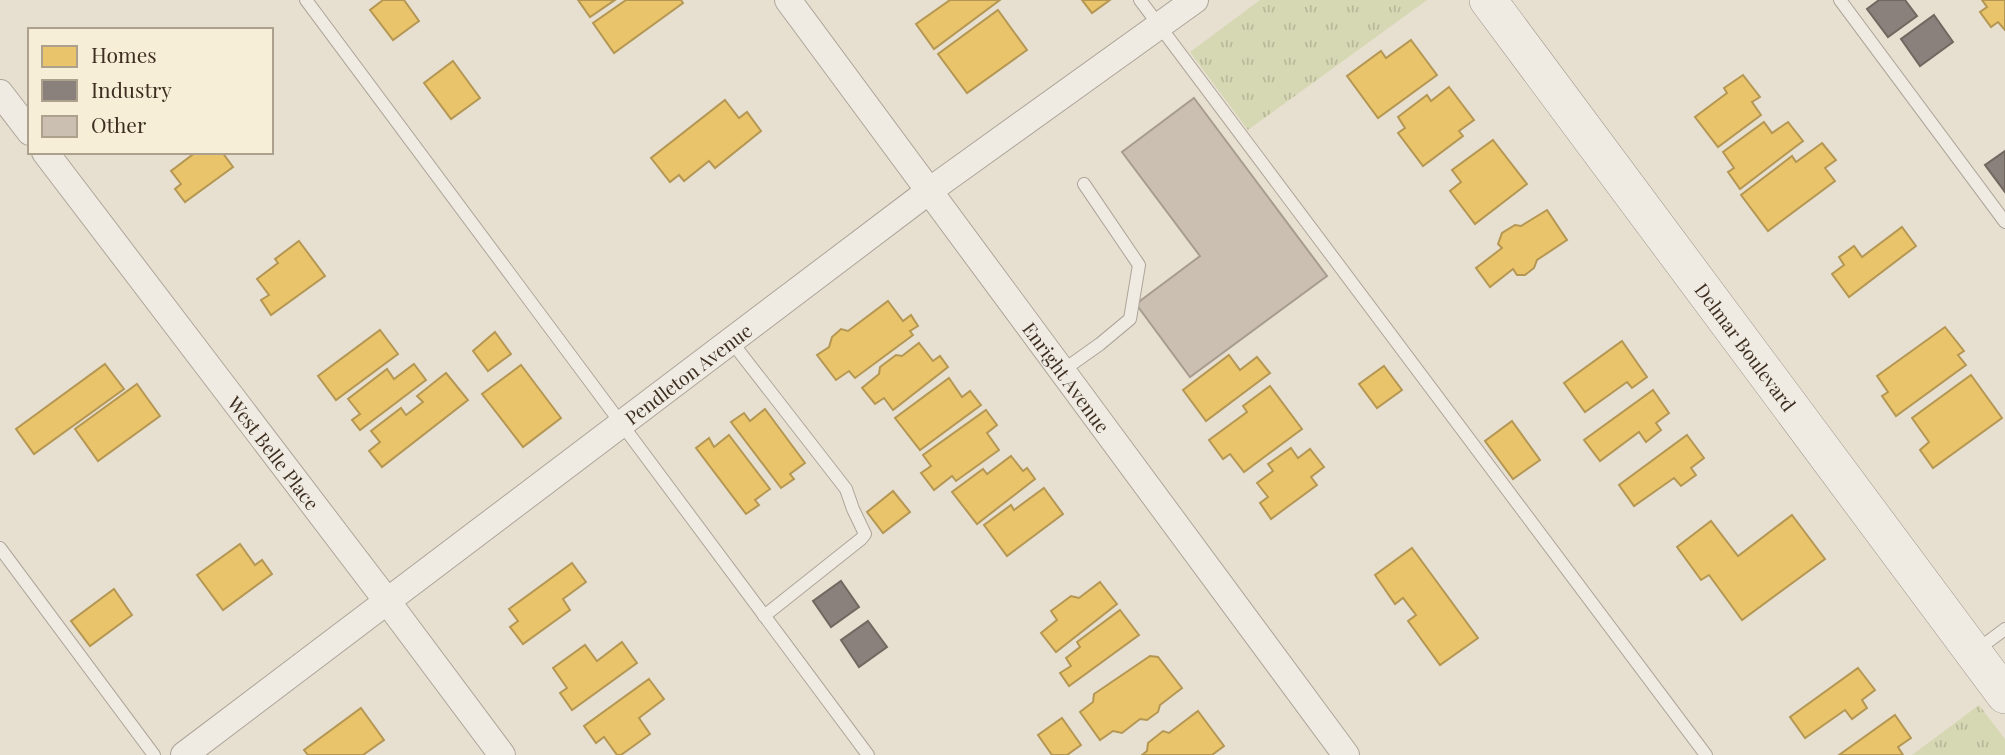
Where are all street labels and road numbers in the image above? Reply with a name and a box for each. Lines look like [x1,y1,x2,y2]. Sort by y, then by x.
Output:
street label: Delmar Boulevard [1689,277,1802,416]
street label: Pendleton Avenue [619,317,757,430]
street label: Enright Avenue [1017,317,1116,438]
street label: West Belle Place [222,390,326,515]

